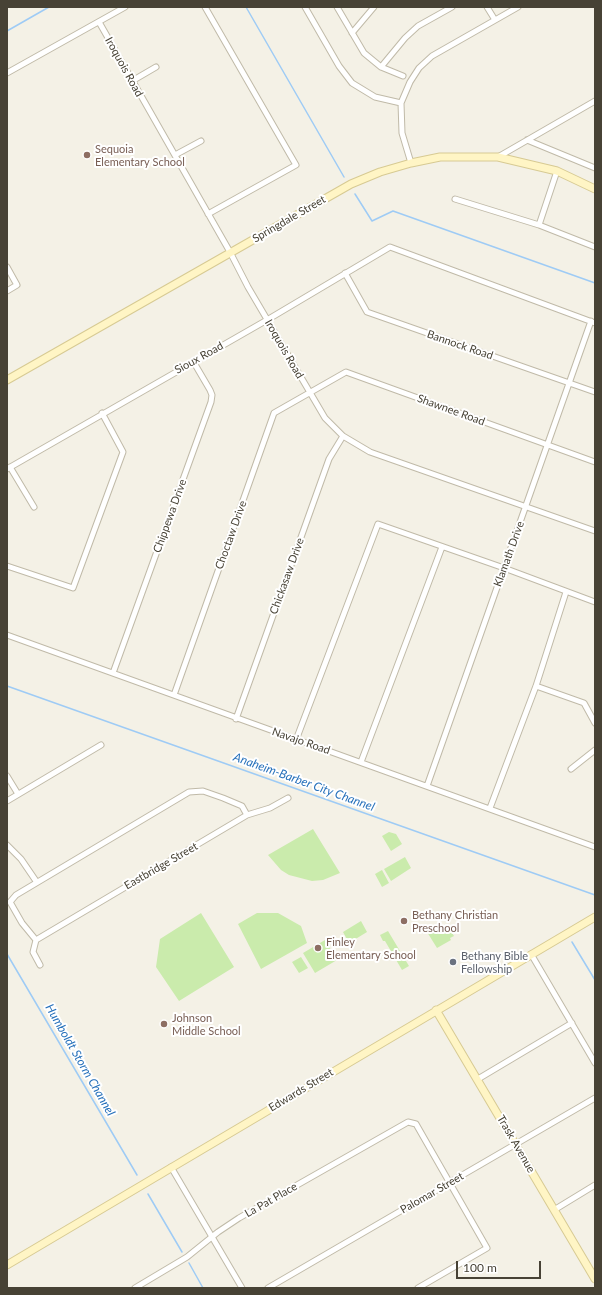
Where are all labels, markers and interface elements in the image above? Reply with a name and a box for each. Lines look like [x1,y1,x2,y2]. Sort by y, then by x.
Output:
street label: Iroquois Road [102,35,146,99]
place label: Sequoia Elementary School [95,142,185,168]
marker: Sequoia Elementary School [82,150,92,160]
street label: Springdale Street [250,193,328,245]
street label: Iroquois Road [262,317,306,381]
street label: Bannock Road [425,328,495,362]
street label: Sioux Road [172,339,226,377]
street label: Shawnee Road [415,392,487,428]
street label: Chippewa Drive [151,477,189,555]
street label: Choctaw Drive [212,499,250,571]
street label: Klamath Drive [491,519,527,589]
street label: Chickasaw Drive [267,536,307,616]
street label: Navajo Road [270,725,332,757]
water label: Anaheim-Barber City Channel [231,750,377,814]
street label: Eastbridge Street [122,840,200,892]
place label: Bethany Christian Preschool [412,908,498,934]
marker: Bethany Christian Preschool [399,916,409,926]
place label: Finley Elementary School [326,935,416,961]
marker: Finley Elementary School [313,943,323,953]
place label: Bethany Bible Fellowship [461,949,528,975]
marker: Bethany Bible Fellowship [448,957,458,967]
water label: Humboldt Storm Channel [42,1002,118,1118]
place label: Johnson Middle School [172,1011,241,1037]
marker: Johnson Middle School [159,1019,169,1029]
street label: Edwards Street [266,1066,336,1114]
street label: Trask Avenue [494,1113,538,1175]
street label: Palomar Street [398,1170,466,1216]
street label: La Pat Place [243,1180,299,1220]
scale bar [458,1253,543,1279]
text: 100 m [463,1260,497,1275]

